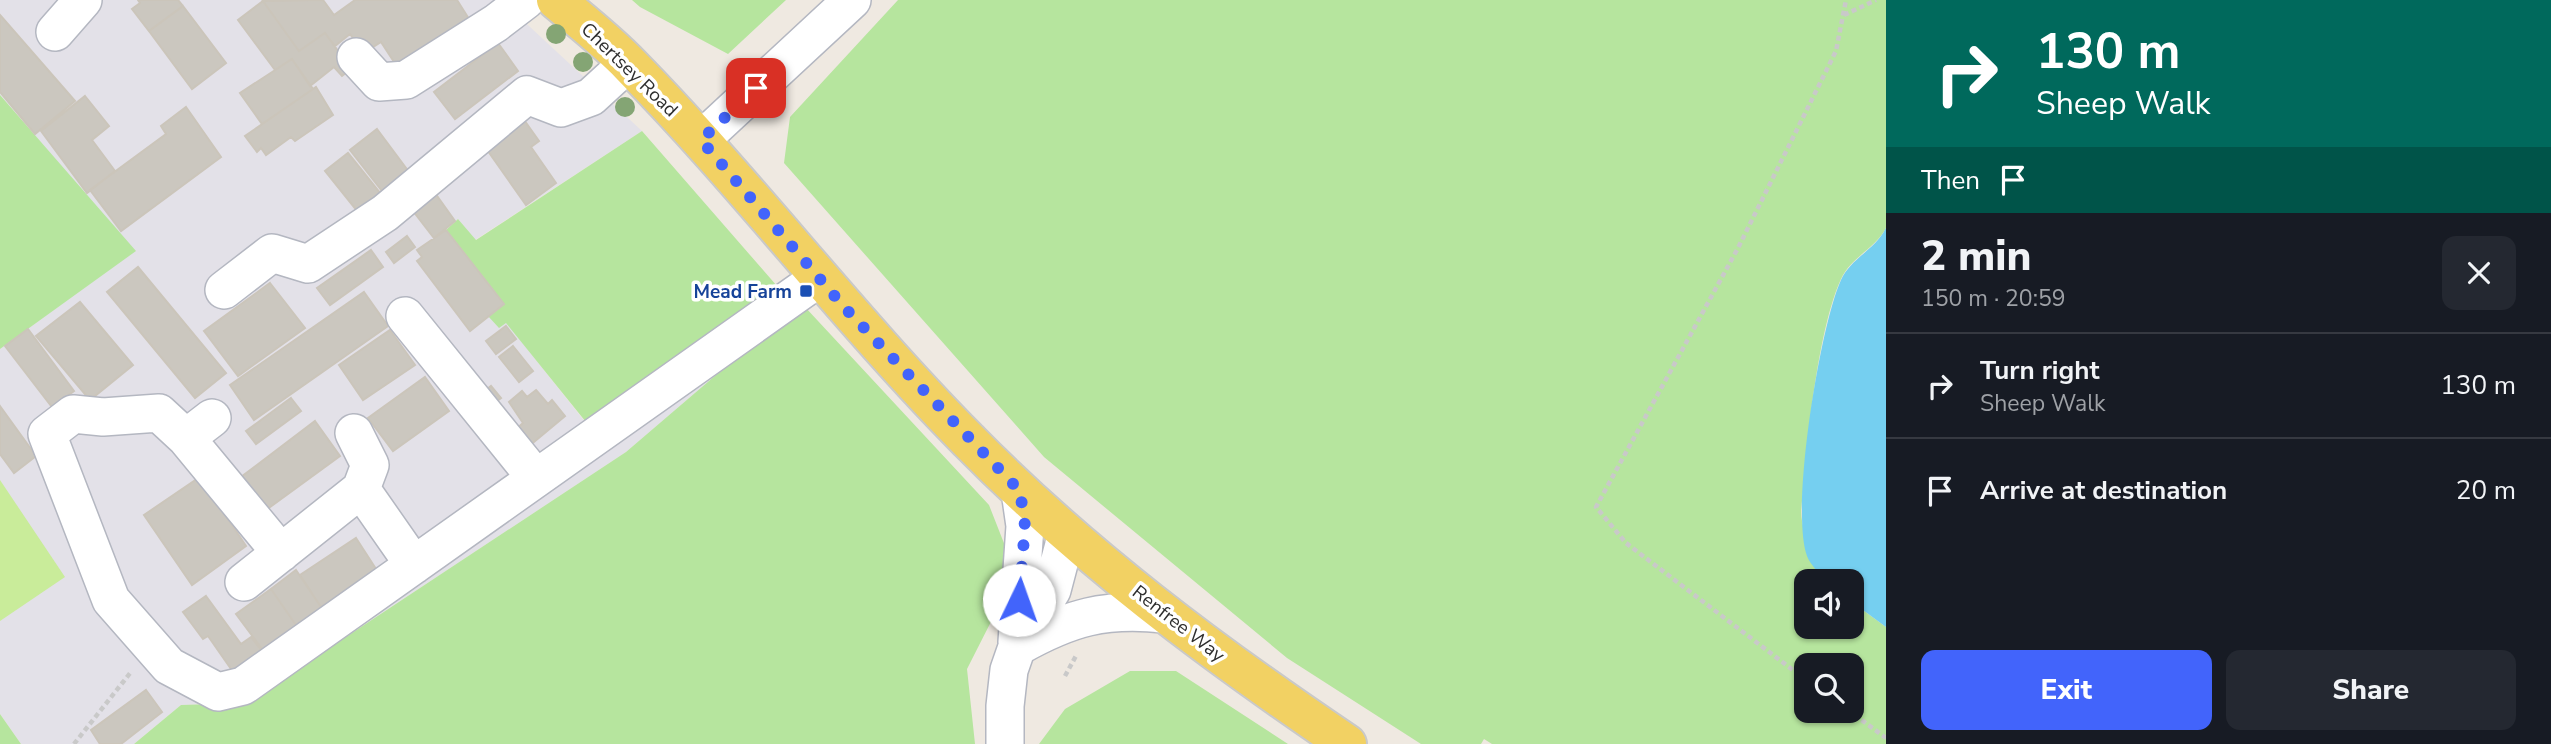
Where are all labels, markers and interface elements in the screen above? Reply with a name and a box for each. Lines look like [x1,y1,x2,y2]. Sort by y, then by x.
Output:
street label: Chertsey Road [575,17,684,123]
text: 130 m [2036,18,2180,85]
icon: right [1921,28,2012,119]
pin [726,58,786,118]
icon: arrive [737,69,775,107]
text: Sheep Walk [2036,82,2211,125]
icon: arrive [1994,161,2032,199]
text: Then [1921,163,1980,198]
text: 2 min [1921,228,2031,285]
button: close [2442,236,2516,310]
place label: Mead Farm [693,279,792,305]
marker: Mead Farm [798,283,814,299]
text: 150 m · 20:59 [1921,283,2066,314]
text: Turn right [1980,353,2099,388]
icon: right [1921,367,1959,405]
text: 130 m [2440,368,2516,403]
text: Sheep Walk [1980,388,2106,419]
icon: arrive [1921,472,1959,510]
text: Arrive at destination [1980,473,2227,508]
text: 20 m [2456,473,2516,508]
position arrow [982,563,1056,637]
map controls [1794,569,1864,723]
button: sound [1794,569,1864,639]
street label: Renfree Way [1127,579,1230,668]
button: Exit [1921,650,2212,730]
button: Share [2226,650,2516,730]
button: search [1794,653,1864,723]

